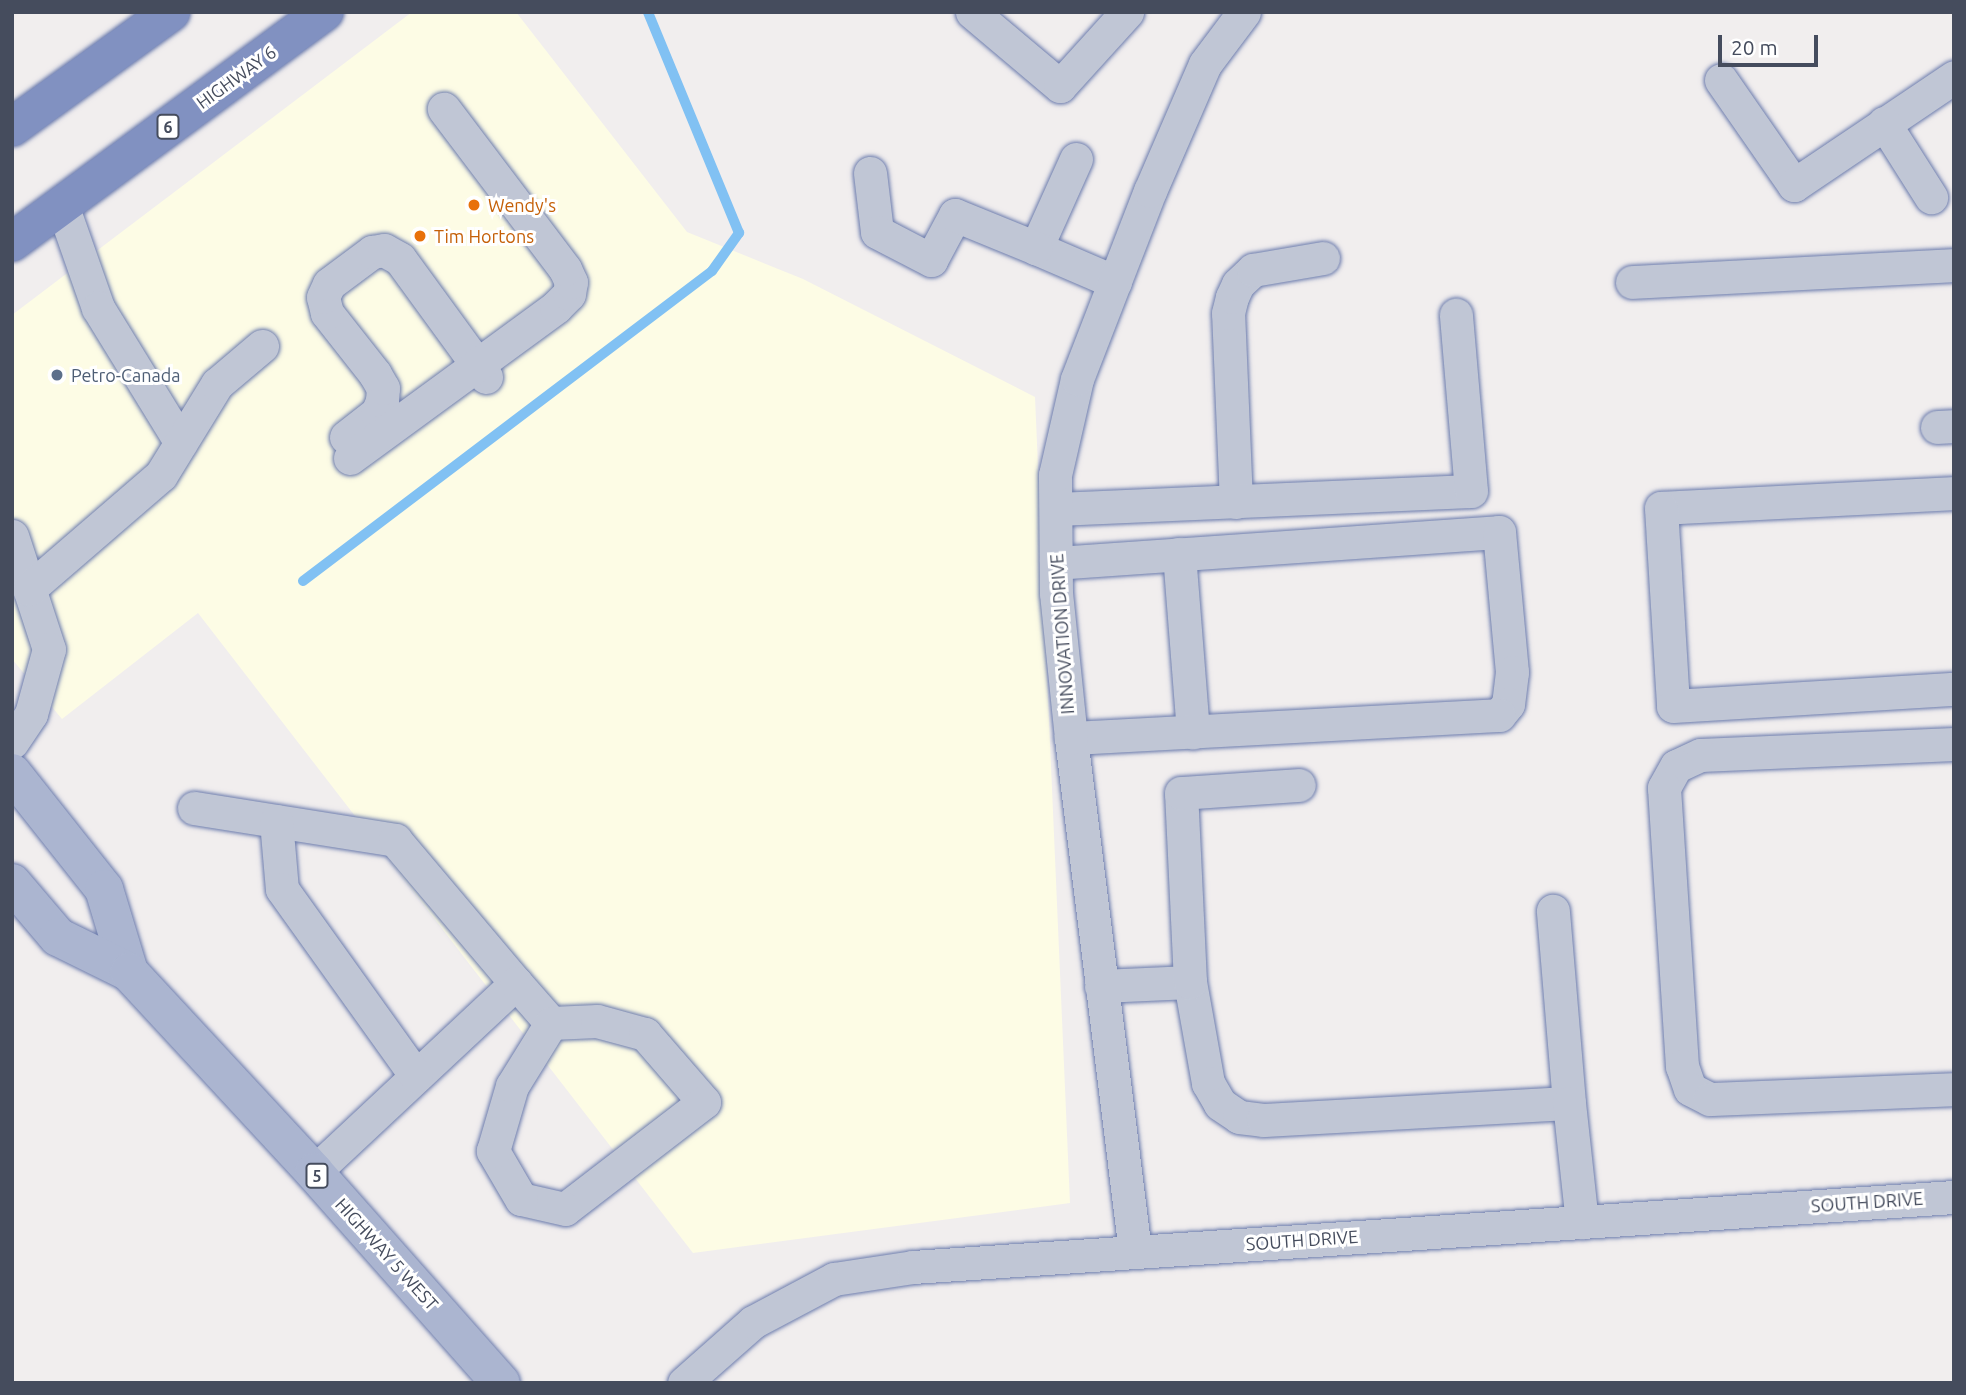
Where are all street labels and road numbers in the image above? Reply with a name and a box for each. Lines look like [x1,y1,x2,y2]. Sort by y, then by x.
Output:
street label: HIGHWAY 6 [192,41,280,113]
road number: 6 [156,114,180,140]
street label: INNOVATION DRIVE [1046,553,1078,715]
road number: 5 [305,1164,329,1188]
street label: SOUTH DRIVE [1810,1187,1924,1217]
street label: HIGHWAY 5 WEST [331,1193,443,1315]
street label: SOUTH DRIVE [1245,1225,1359,1255]

